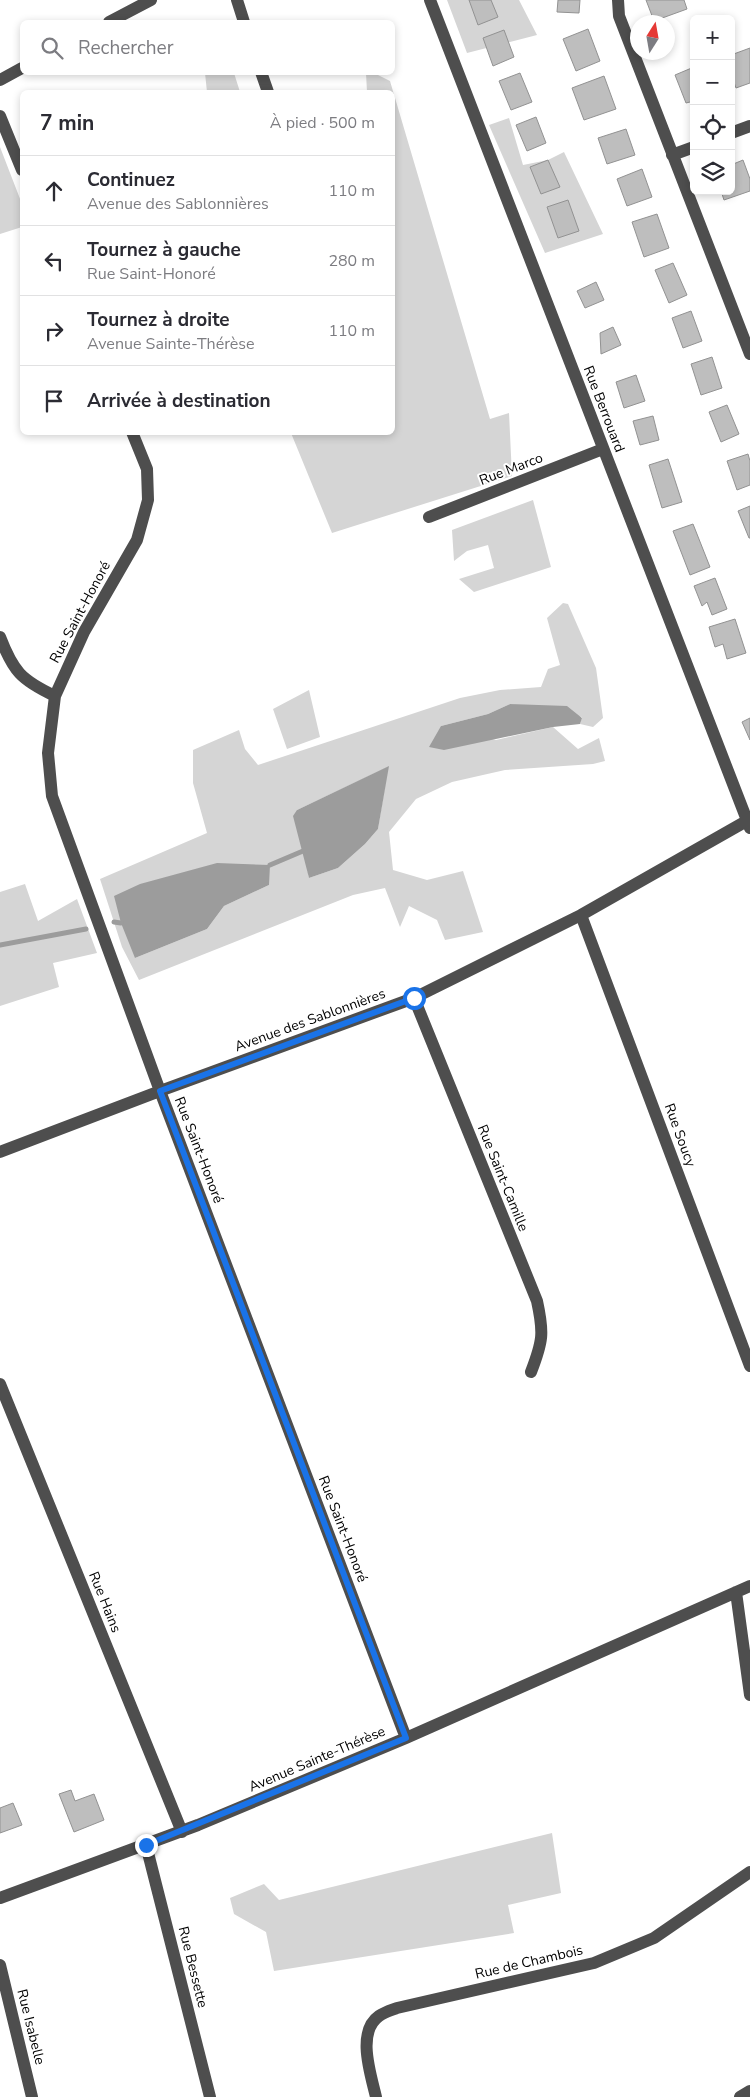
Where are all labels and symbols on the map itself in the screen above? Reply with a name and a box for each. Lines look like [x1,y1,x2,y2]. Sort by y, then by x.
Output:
north arrow [630,15,675,60]
street label: Rue Berrouard [579,363,629,455]
street label: Rue Marco [476,448,546,490]
street label: Rue Saint-Honoré [45,558,115,666]
street label: Avenue des Sablonnières [232,984,388,1056]
route start [403,987,426,1010]
street label: Rue Saint-Honoré [170,1094,228,1206]
street label: Rue Soucy [660,1101,701,1170]
street label: Rue Saint-Camille [473,1122,533,1234]
street label: Rue Saint-Honoré [314,1473,372,1585]
street label: Rue Hains [84,1569,126,1636]
street label: Avenue Sainte-Thérèse [246,1722,388,1796]
route end [135,1834,158,1857]
street label: Rue Bessette [174,1924,212,2010]
street label: Rue de Chambois [473,1940,585,1984]
street label: Rue Isabelle [12,1987,50,2067]

